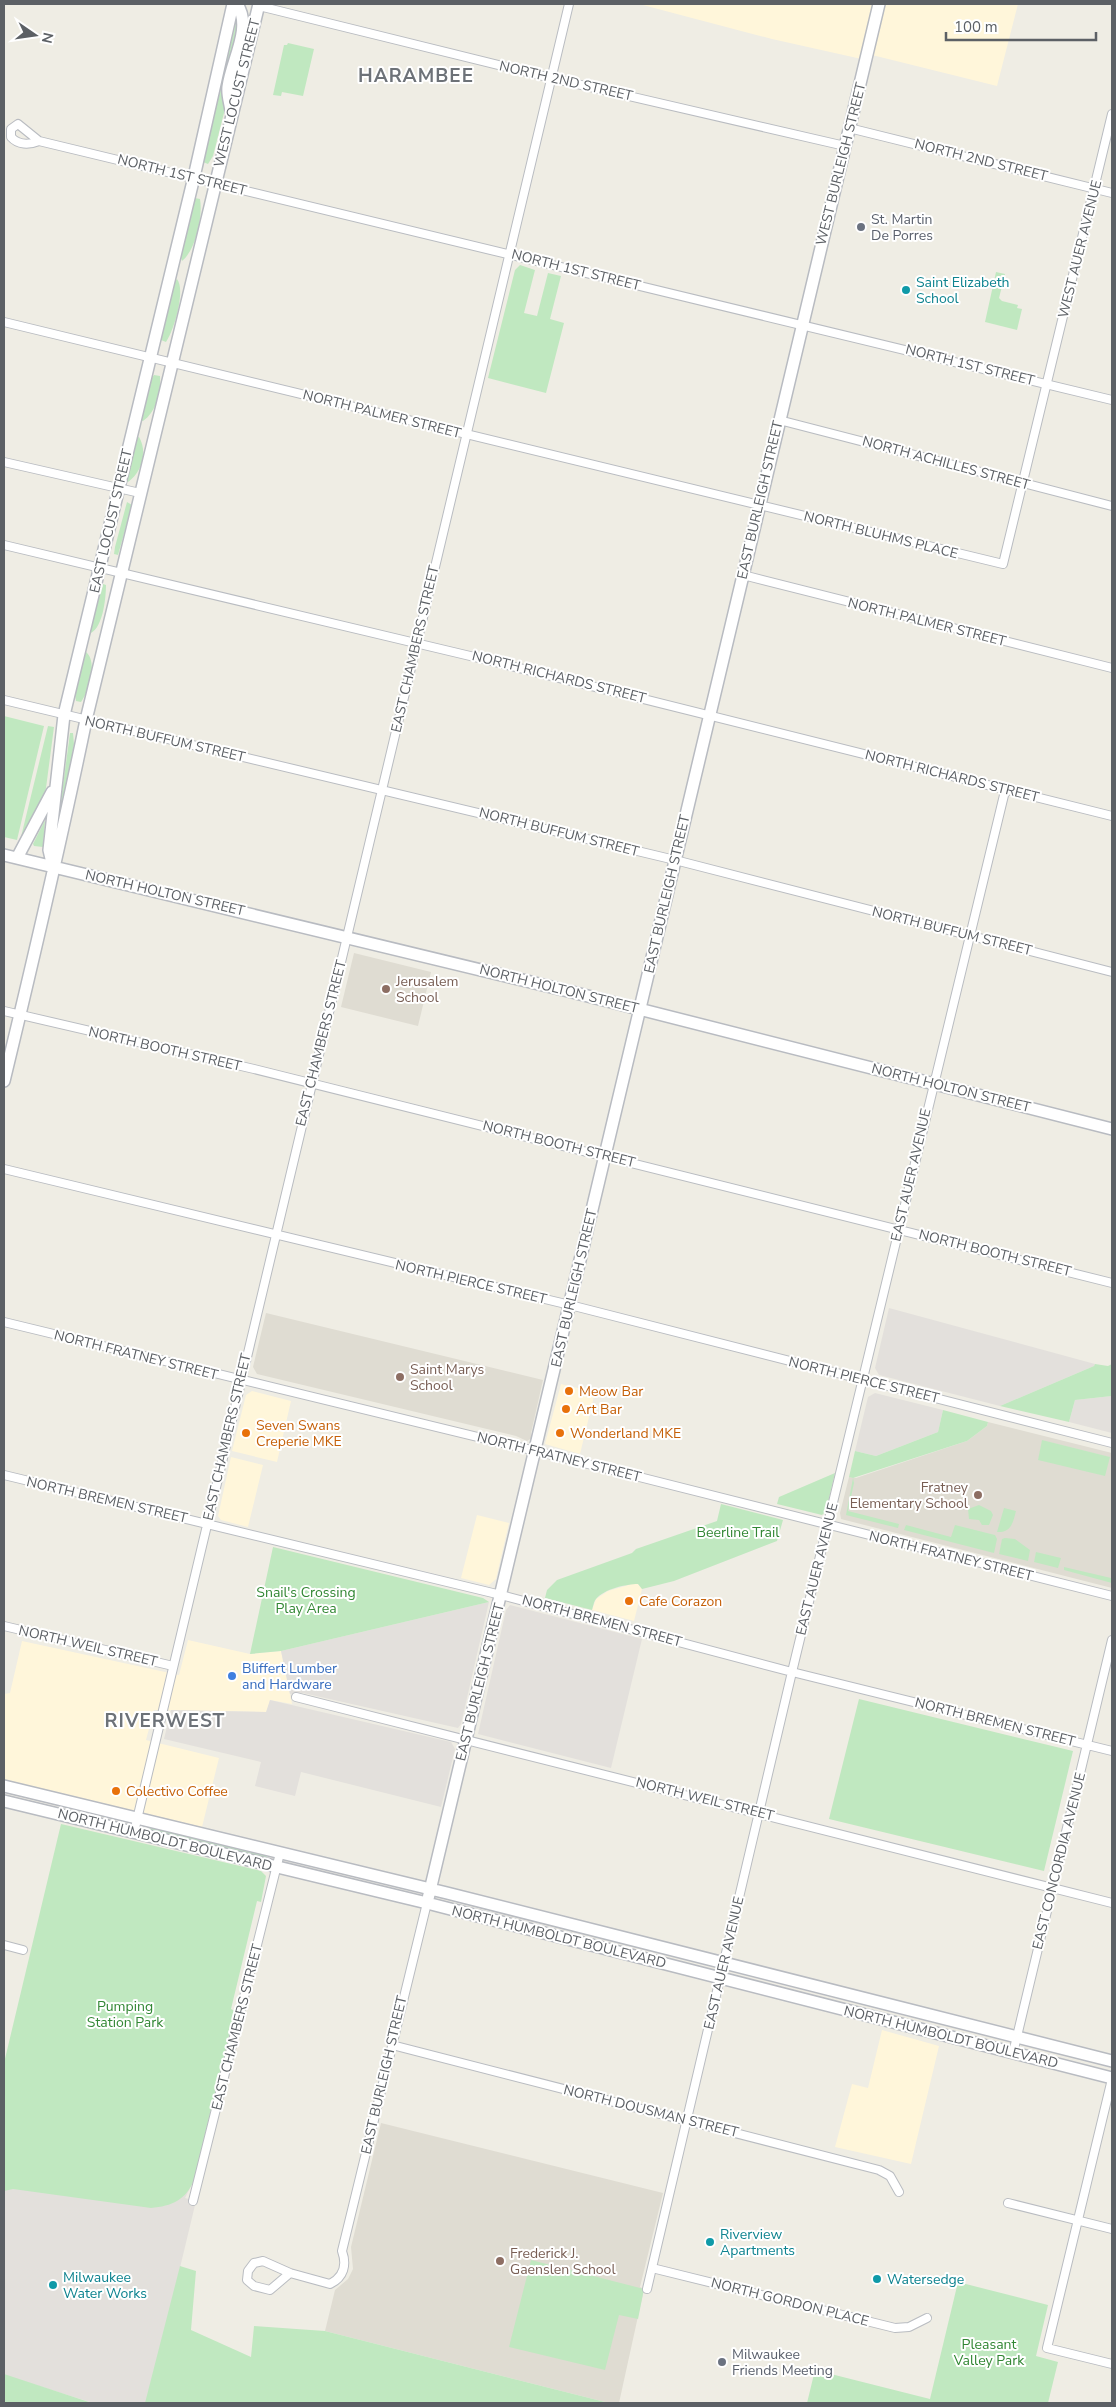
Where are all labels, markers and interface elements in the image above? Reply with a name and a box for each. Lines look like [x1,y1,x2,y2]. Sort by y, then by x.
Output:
north arrow [10,10,60,60]
scale bar [946,10,1096,42]
street label: WEST LOCUST STREET [209,16,265,169]
text: 100 m [954,17,998,37]
text: N [37,31,58,45]
street label: NORTH 2ND STREET [497,56,635,106]
district label: HARAMBEE [358,63,474,89]
street label: WEST BURLEIGH STREET [812,80,871,248]
street label: NORTH 2ND STREET [913,134,1050,186]
street label: NORTH 1ST STREET [115,150,249,200]
street label: WEST AUER AVENUE [1054,178,1106,320]
place label: St. Martin De Porres [871,210,933,245]
marker: St. Martin De Porres [855,221,867,233]
street label: NORTH 1ST STREET [509,245,643,295]
place label: Saint Elizabeth School [916,273,1010,308]
marker: Saint Elizabeth School [900,284,912,296]
street label: NORTH 1ST STREET [903,340,1037,390]
street label: NORTH PALMER STREET [301,385,464,443]
street label: EAST BURLEIGH STREET [733,418,788,581]
street label: NORTH ACHILLES STREET [860,431,1032,495]
street label: EAST LOCUST STREET [85,447,137,595]
street label: NORTH BLUHMS PLACE [802,507,960,563]
street label: EAST CHAMBERS STREET [387,563,444,734]
street label: NORTH PALMER STREET [846,593,1009,651]
street label: NORTH RICHARDS STREET [470,646,649,708]
street label: NORTH BUFFUM STREET [83,711,248,767]
street label: NORTH RICHARDS STREET [863,745,1042,807]
street label: NORTH BUFFUM STREET [477,803,642,861]
street label: EAST BURLEIGH STREET [640,812,695,975]
street label: NORTH HOLTON STREET [83,865,247,921]
street label: NORTH BUFFUM STREET [870,902,1035,960]
street label: EAST CHAMBERS STREET [291,957,351,1128]
street label: NORTH HOLTON STREET [477,960,641,1018]
place label: Jerusalem School [395,972,459,1007]
marker: Jerusalem School [380,983,392,995]
street label: NORTH BOOTH STREET [87,1022,244,1076]
street label: NORTH HOLTON STREET [869,1059,1033,1117]
street label: EAST AUER AVENUE [886,1107,936,1243]
street label: NORTH BOOTH STREET [481,1116,638,1172]
street label: EAST BURLEIGH STREET [547,1206,602,1369]
street label: NORTH BOOTH STREET [917,1225,1074,1281]
street label: NORTH PIERCE STREET [393,1255,549,1309]
street label: NORTH FRATNEY STREET [52,1325,221,1385]
street label: EAST CHAMBERS STREET [199,1351,256,1522]
street label: NORTH PIERCE STREET [787,1352,942,1408]
place label: Saint Marys School [410,1360,485,1395]
marker: Saint Marys School [394,1371,406,1383]
place label: Meow Bar [579,1382,643,1401]
marker: Meow Bar [563,1385,575,1397]
place label: Art Bar [576,1400,622,1419]
marker: Art Bar [560,1403,572,1415]
place label: Seven Swans Creperie MKE [256,1416,342,1451]
place label: Wonderland MKE [570,1424,681,1443]
marker: Seven Swans Creperie MKE [240,1427,252,1439]
street label: NORTH FRATNEY STREET [475,1427,644,1487]
marker: Wonderland MKE [554,1427,566,1439]
street label: NORTH BREMEN STREET [25,1472,190,1528]
place label: Fratney Elementary School [850,1478,969,1513]
marker: Fratney Elementary School [972,1489,984,1501]
street label: EAST AUER AVENUE [791,1501,843,1637]
park label: Beerline Trail [697,1523,780,1542]
street label: NORTH FRATNEY STREET [867,1526,1036,1586]
park label: Snail's Crossing Play Area [256,1583,356,1618]
street label: NORTH BREMEN STREET [520,1591,685,1652]
place label: Cafe Corazon [639,1592,722,1611]
marker: Cafe Corazon [623,1595,635,1607]
street label: EAST BURLEIGH STREET [451,1601,509,1763]
street label: NORTH WEIL STREET [17,1621,160,1671]
place label: Bliffert Lumber and Hardware [242,1659,337,1694]
marker: Bliffert Lumber and Hardware [226,1670,238,1682]
street label: NORTH BREMEN STREET [913,1693,1078,1751]
district label: RIVERWEST [105,1708,225,1734]
street label: EAST CONCORDIA AVENUE [1028,1771,1090,1951]
street label: NORTH WEIL STREET [634,1773,777,1826]
place label: Colectivo Coffee [126,1782,228,1801]
marker: Colectivo Coffee [110,1785,122,1797]
street label: NORTH HUMBOLDT BOULEVARD [56,1804,274,1876]
street label: EAST AUER AVENUE [699,1895,749,2031]
street label: NORTH HUMBOLDT BOULEVARD [450,1901,668,1973]
street label: EAST CHAMBERS STREET [207,1941,267,2112]
street label: EAST BURLEIGH STREET [357,1993,412,2156]
park label: Pumping Station Park [87,1997,164,2032]
street label: NORTH HUMBOLDT BOULEVARD [842,2001,1060,2073]
street label: NORTH DOUSMAN STREET [562,2080,741,2142]
place label: Riverview Apartments [720,2225,795,2260]
marker: Riverview Apartments [704,2236,716,2248]
place label: Frederick J. Gaenslen School [510,2244,616,2279]
marker: Frederick J. Gaenslen School [494,2255,506,2267]
place label: Milwaukee Water Works [63,2268,147,2303]
place label: Watersedge [887,2270,964,2289]
street label: NORTH GORDON PLACE [709,2273,871,2331]
marker: Watersedge [871,2273,883,2285]
marker: Milwaukee Water Works [47,2279,59,2291]
park label: Pleasant Valley Park [953,2335,1025,2370]
place label: Milwaukee Friends Meeting [732,2345,833,2380]
marker: Milwaukee Friends Meeting [716,2356,728,2368]

